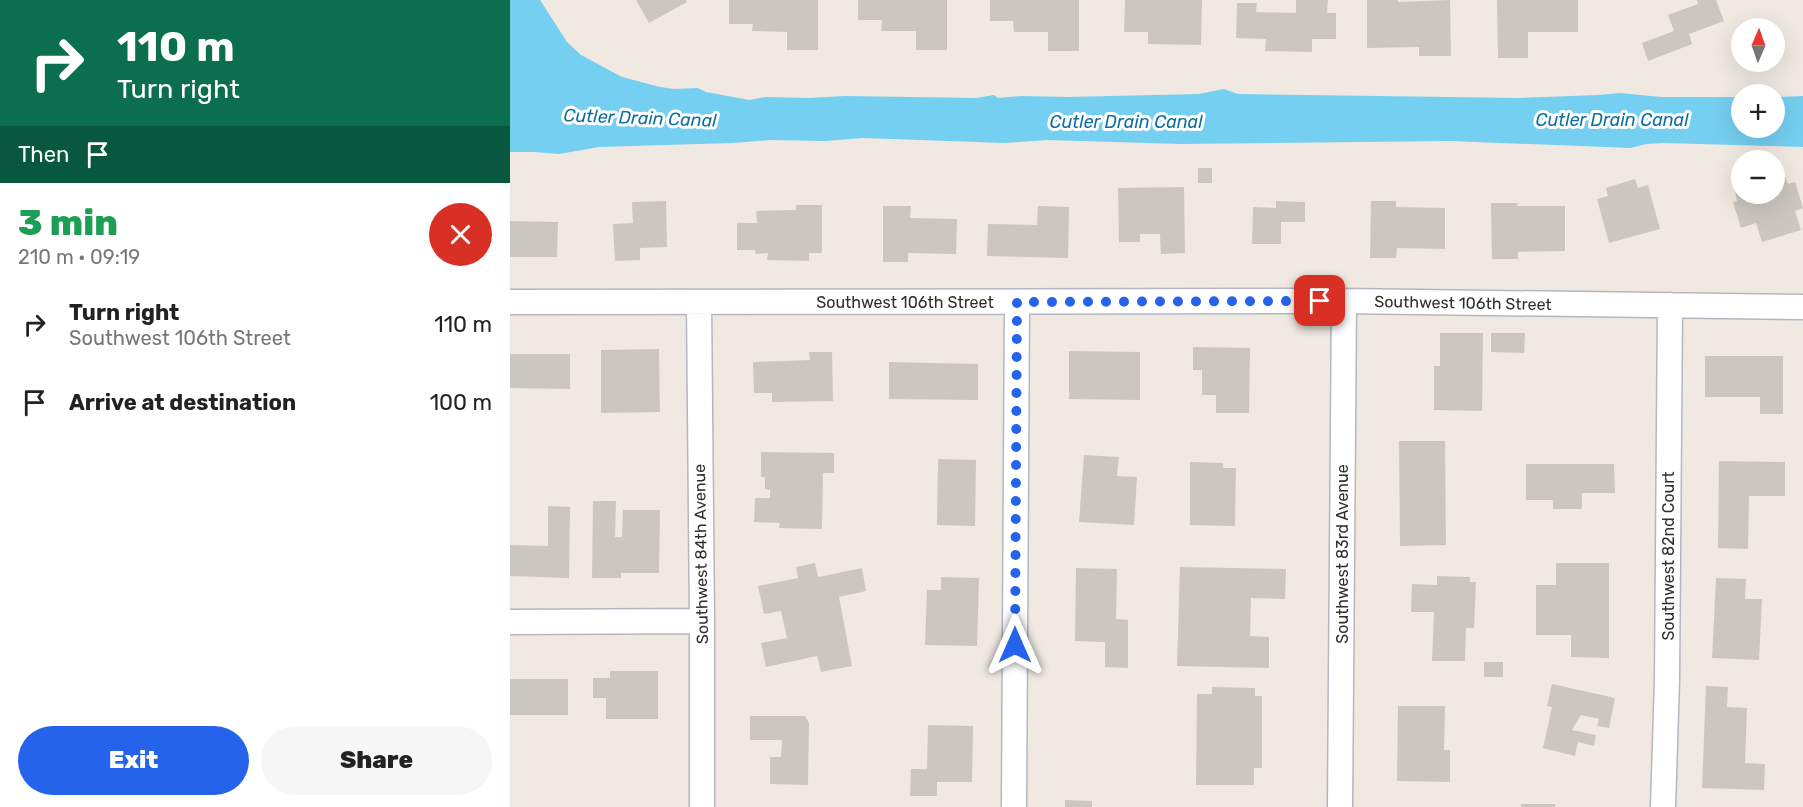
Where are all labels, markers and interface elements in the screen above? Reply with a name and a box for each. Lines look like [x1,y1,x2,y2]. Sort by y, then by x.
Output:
north arrow [1731,18,1785,72]
map controls [1731,18,1785,204]
text: 110 m [117,22,235,72]
icon: right [18,24,96,102]
text: Turn right [117,73,240,105]
button: + [1731,84,1785,138]
water label: Cutler Drain Canal [563,104,717,132]
water label: Cutler Drain Canal [1535,109,1689,131]
water label: Cutler Drain Canal [1049,111,1203,133]
icon: arrive [81,138,114,171]
text: Then [18,141,69,168]
button: − [1731,150,1785,204]
text: 3 min [18,201,118,244]
button: close [429,203,492,266]
text: 210 m · 09:19 [18,245,140,269]
pin [1294,275,1345,326]
icon: arrive [1303,284,1336,317]
street label: Southwest 106th Street [1374,292,1552,314]
street label: Southwest 106th Street [816,293,994,312]
text: Turn right [69,299,179,326]
icon: right [18,308,51,341]
text: 110 m [434,311,492,338]
text: Southwest 106th Street [69,326,291,350]
icon: arrive [18,386,51,419]
text: Arrive at destination [69,389,296,416]
text: 100 m [430,389,492,416]
street label: Southwest 84th Avenue [690,464,712,644]
street label: Southwest 83rd Avenue [1333,464,1352,644]
street label: Southwest 82nd Court [1659,471,1678,641]
position arrow [983,613,1047,677]
button: Exit [18,726,249,795]
button: Share [261,726,492,795]

